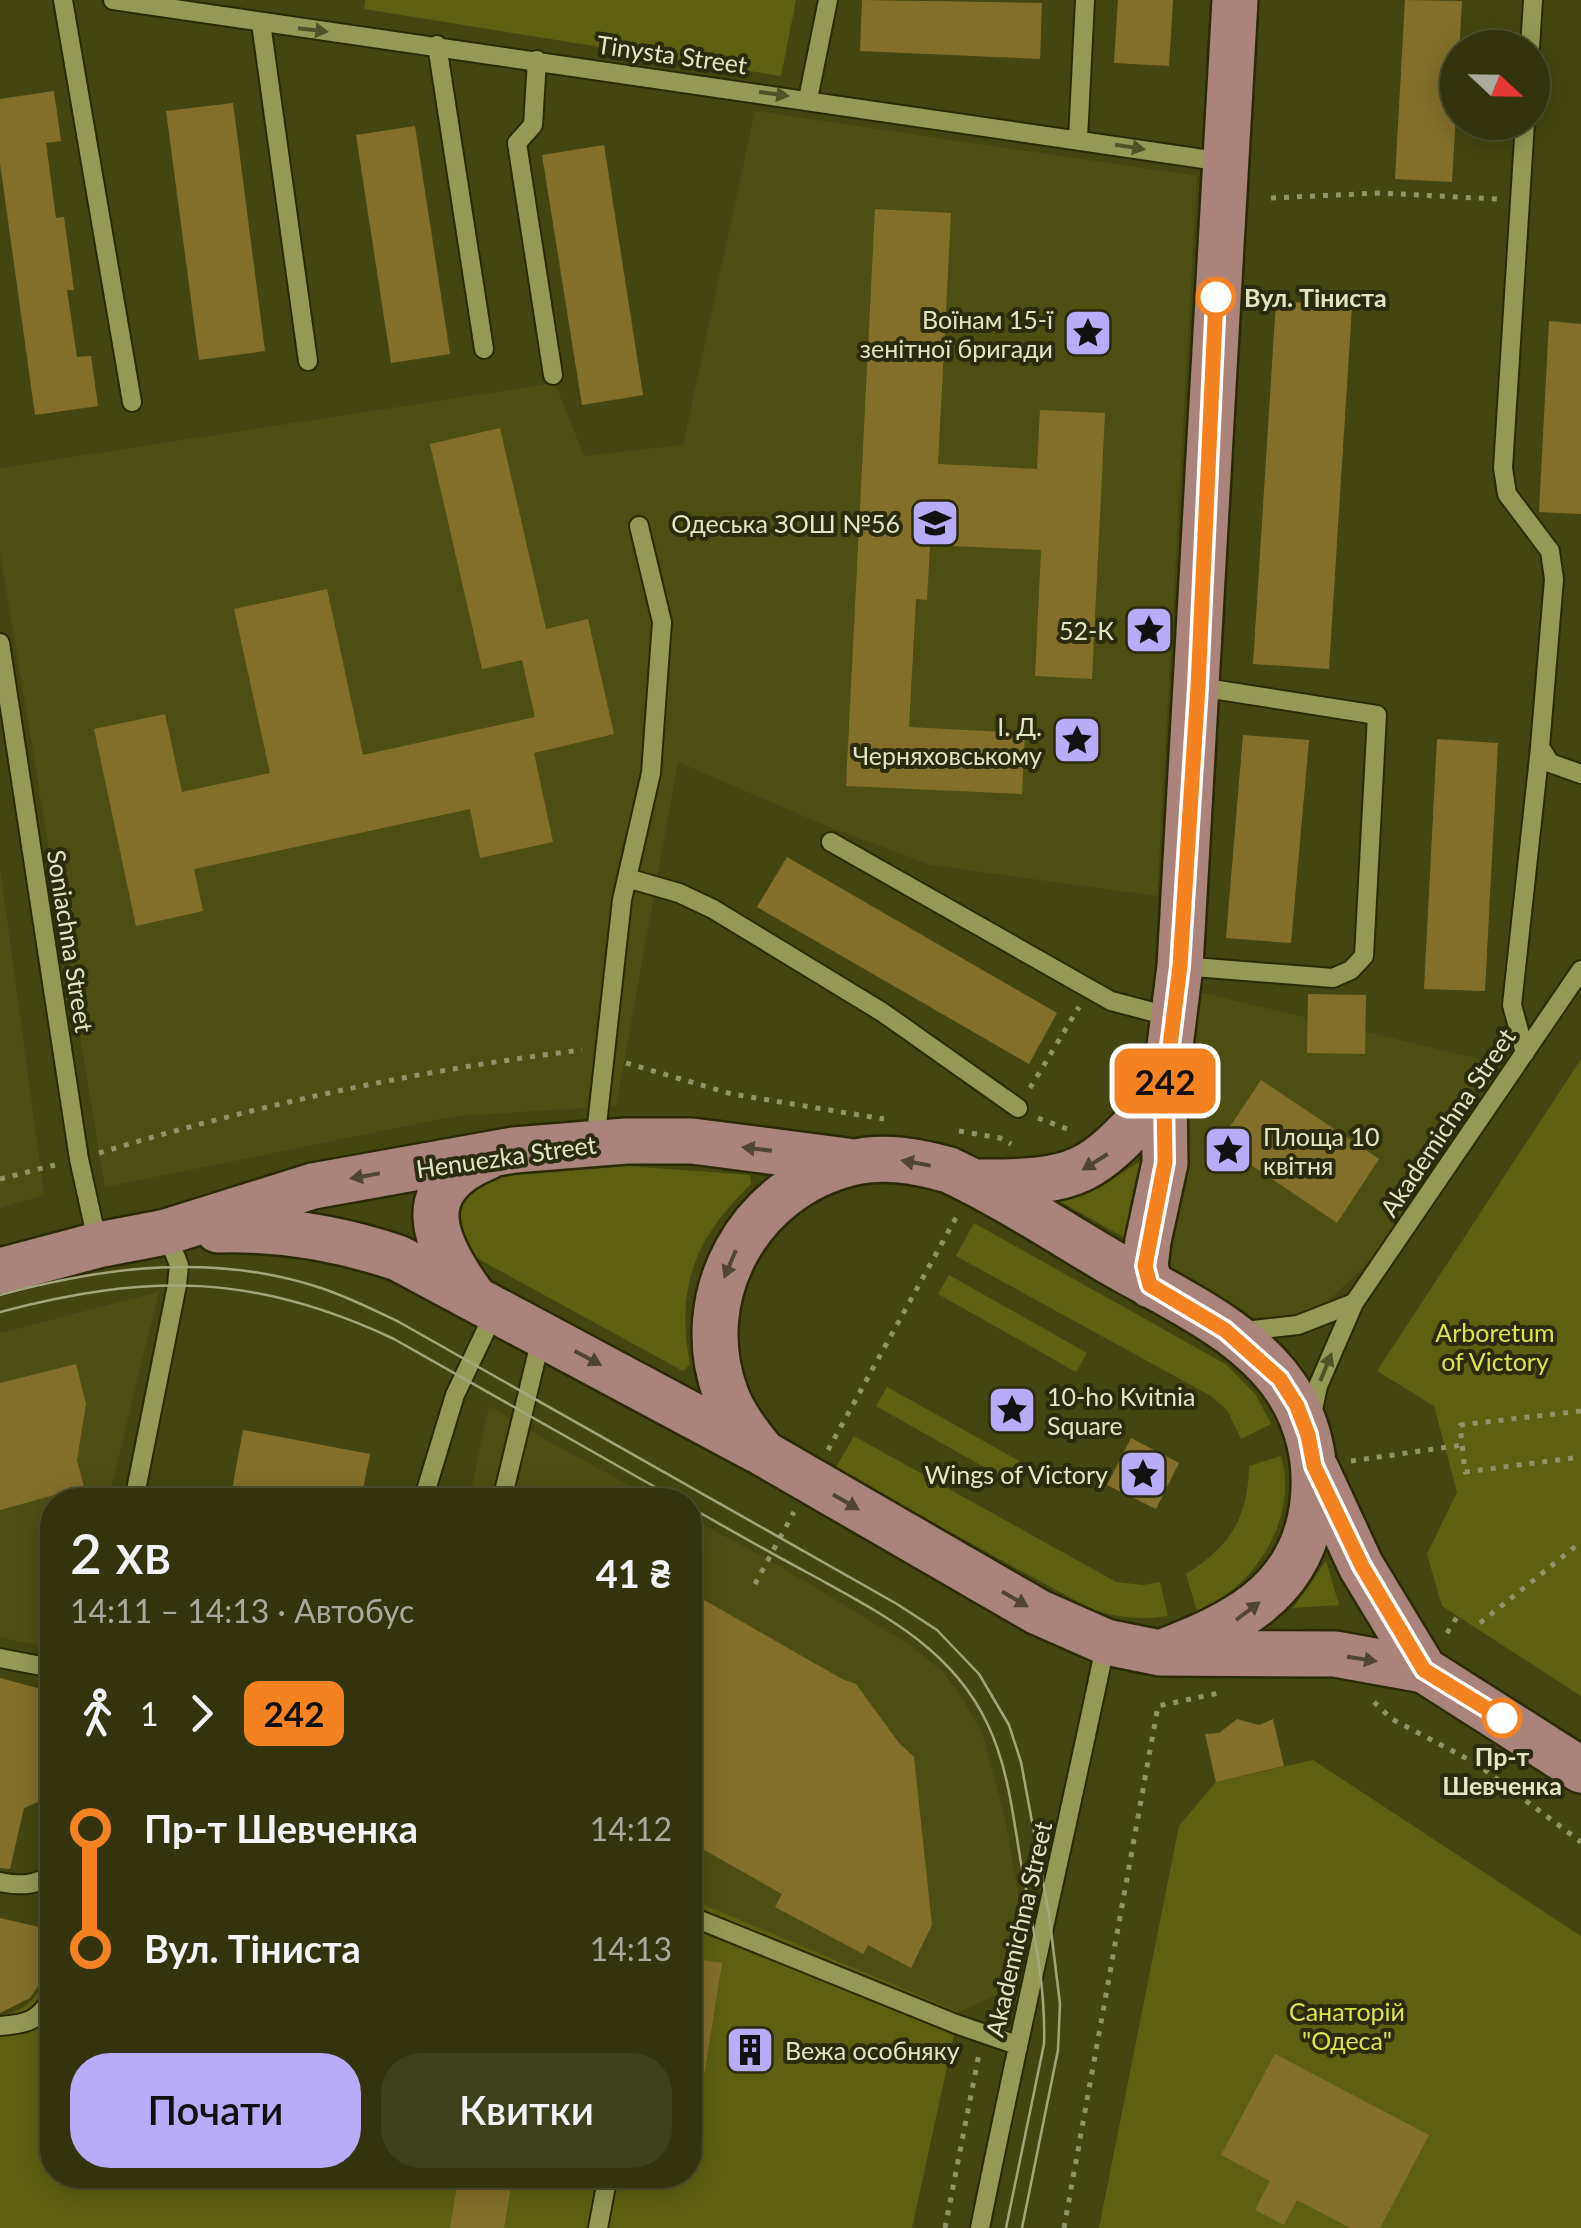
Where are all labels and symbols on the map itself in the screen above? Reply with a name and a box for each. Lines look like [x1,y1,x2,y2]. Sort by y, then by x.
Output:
one-way arrow [298,22,330,38]
street label: Tinysta Street [595,29,749,79]
north arrow [1440,30,1550,140]
one-way arrow [758,87,790,103]
one-way arrow [1114,140,1146,156]
marker: Вул. Тіниста [1197,278,1235,316]
place label: Вул. Тіниста [1244,282,1387,312]
place label: Воїнам 15-ї зенітної бригади [860,304,1054,363]
place icon: Воїнам 15-ї зенітної бригади [1062,307,1114,359]
school or university icon: Одеська ЗОШ №56 [909,497,961,549]
place label: Одеська ЗОШ №56 [671,508,900,538]
place icon: 52-К [1123,604,1175,656]
place label: 52-К [1059,615,1114,645]
place label: І. Д. Черняховському [853,711,1042,770]
place icon: І. Д. Черняховському [1051,714,1103,766]
street label: Soniachna Street [42,848,100,1035]
street label: Akademichna Street [1373,1022,1521,1222]
line badge: 242 [1108,1048,1222,1114]
place label: Площа 10 квітня [1263,1121,1379,1180]
place icon: Площа 10 квітня [1202,1124,1254,1176]
street label: Henuezka Street [414,1129,598,1183]
one-way arrow [740,1141,772,1157]
one-way arrow [1081,1153,1109,1170]
one-way arrow [900,1155,931,1170]
one-way arrow [349,1169,380,1184]
one-way arrow [722,1249,738,1279]
park label: Arboretum of Victory [1435,1317,1555,1376]
one-way arrow [574,1349,602,1367]
one-way arrow [1318,1352,1334,1382]
place label: 10-ho Kvitnia Square [1047,1381,1195,1440]
place icon: 10-ho Kvitnia Square [986,1384,1038,1436]
place icon: Wings of Victory [1117,1448,1169,1500]
place label: Wings of Victory [924,1459,1108,1489]
one-way arrow [832,1494,861,1511]
one-way arrow [1001,1589,1029,1607]
one-way arrow [1235,1602,1261,1621]
one-way arrow [1347,1651,1379,1667]
marker: Пр-т Шевченка [1483,1699,1521,1737]
place label: Пр-т Шевченка [1442,1741,1562,1800]
street label: Akademichna Street [979,1818,1057,2040]
park label: Санаторій "Одеса" [1289,1996,1405,2055]
building icon: Вежа особняку [724,2024,776,2076]
place label: Вежа особняку [785,2035,960,2065]

